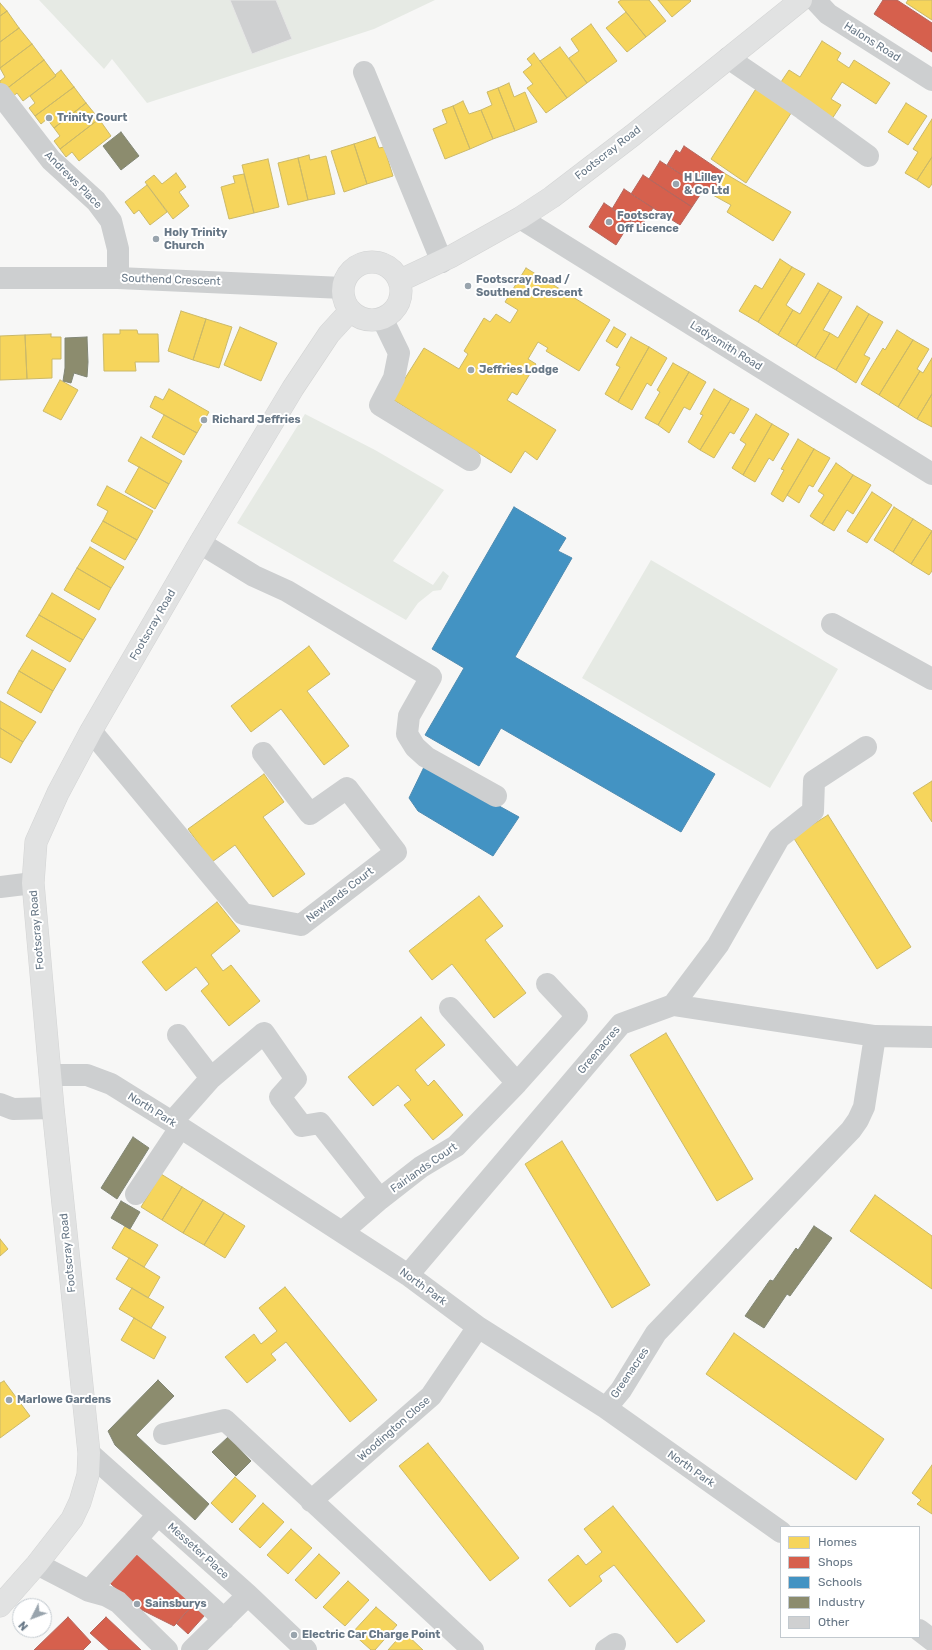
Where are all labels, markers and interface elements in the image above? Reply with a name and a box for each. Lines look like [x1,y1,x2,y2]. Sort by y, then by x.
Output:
street label: Halons Road [841,19,903,65]
place label: Trinity Court [57,111,127,125]
marker: Trinity Court [44,113,54,123]
street label: Footscray Road [573,123,643,183]
street label: Andrews Place [42,149,104,211]
place label: H Lilley & Co Ltd [684,171,729,197]
marker: H Lilley & Co Ltd [671,179,681,189]
place label: Footscray Off Licence [617,209,679,235]
marker: Footscray Off Licence [604,217,614,227]
place label: Holy Trinity Church [164,226,227,252]
marker: Holy Trinity Church [151,234,161,244]
street label: Southend Crescent [121,272,221,288]
place label: Footscray Road / Southend Crescent [476,273,583,299]
marker: Footscray Road / Southend Crescent [463,281,473,291]
street label: Ladysmith Road [688,319,764,373]
place label: Jeffries Lodge [479,363,559,377]
marker: Jeffries Lodge [466,365,476,375]
place label: Richard Jeffries [212,413,301,427]
marker: Richard Jeffries [199,415,209,425]
street label: Footscray Road [127,587,179,663]
street label: Newlands Court [304,865,376,925]
street label: Footscray Road [27,890,47,970]
street label: Greenacres [575,1023,623,1077]
street label: North Park [125,1090,179,1130]
street label: Fairlands Court [388,1140,460,1196]
street label: Footscray Road [57,1213,79,1293]
street label: North Park [397,1266,449,1308]
street label: Greenacres [608,1345,652,1401]
place label: Marlowe Gardens [17,1393,111,1407]
street label: Woodington Close [355,1394,433,1464]
marker: Marlowe Gardens [4,1395,14,1405]
street label: North Park [665,1448,717,1490]
street label: Messeter Place [165,1520,231,1582]
legend [780,1526,920,1638]
text: Homes [818,1535,857,1549]
text: Shops [818,1555,853,1569]
text: Schools [818,1575,862,1589]
text: Industry [818,1595,865,1609]
place label: Sainsburys [145,1597,207,1611]
north arrow [12,1598,52,1638]
marker: Sainsburys [132,1599,142,1609]
text: Other [818,1615,849,1629]
text: N [16,1618,31,1633]
place label: Electric Car Charge Point [302,1628,440,1642]
marker: Electric Car Charge Point [289,1630,299,1640]

